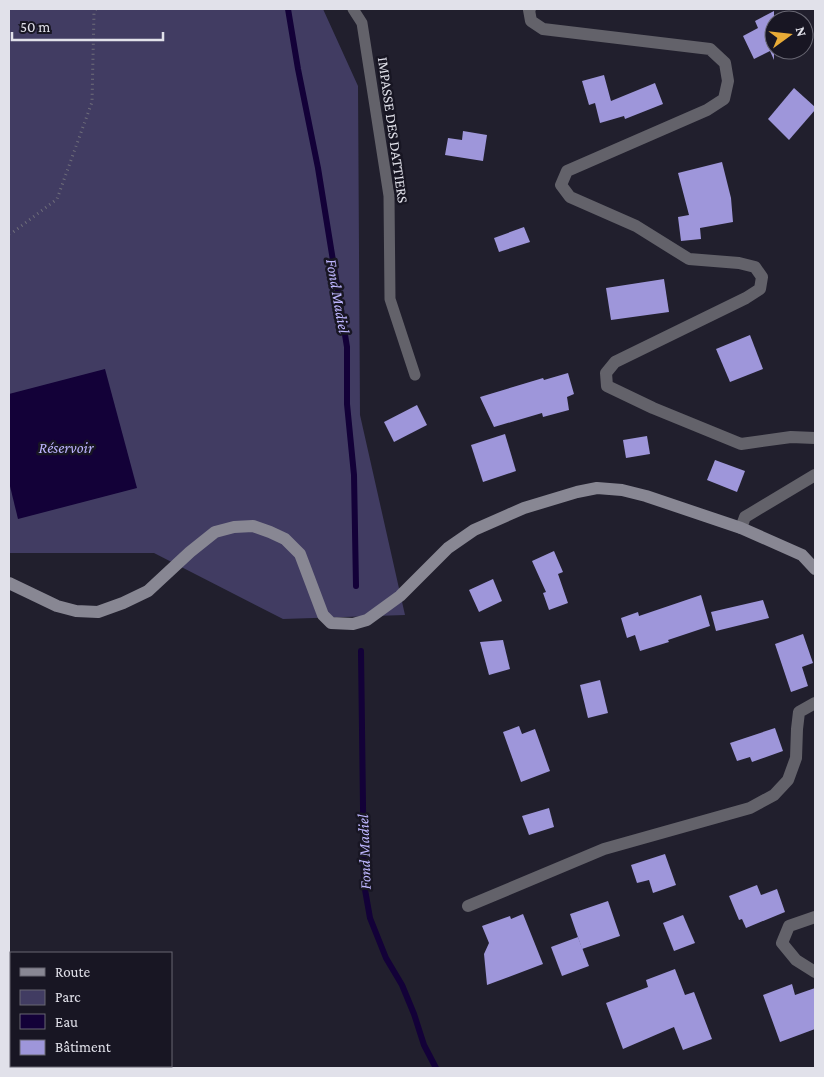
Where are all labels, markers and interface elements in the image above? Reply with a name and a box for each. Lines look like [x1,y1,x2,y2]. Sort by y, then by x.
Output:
scale bar [12,10,164,42]
north arrow [764,10,814,60]
text: 50 m [20,19,50,35]
text: N [793,25,811,39]
street label: IMPASSE DES DATTIERS [375,56,411,204]
water label: Fond Madiel [323,257,353,336]
water label: Réservoir [38,439,94,456]
water label: Fond Madiel [354,813,374,890]
legend [10,952,172,1067]
text: Route [55,964,90,980]
text: Parc [55,989,81,1005]
text: Eau [55,1014,78,1030]
text: Bâtiment [55,1039,112,1055]

